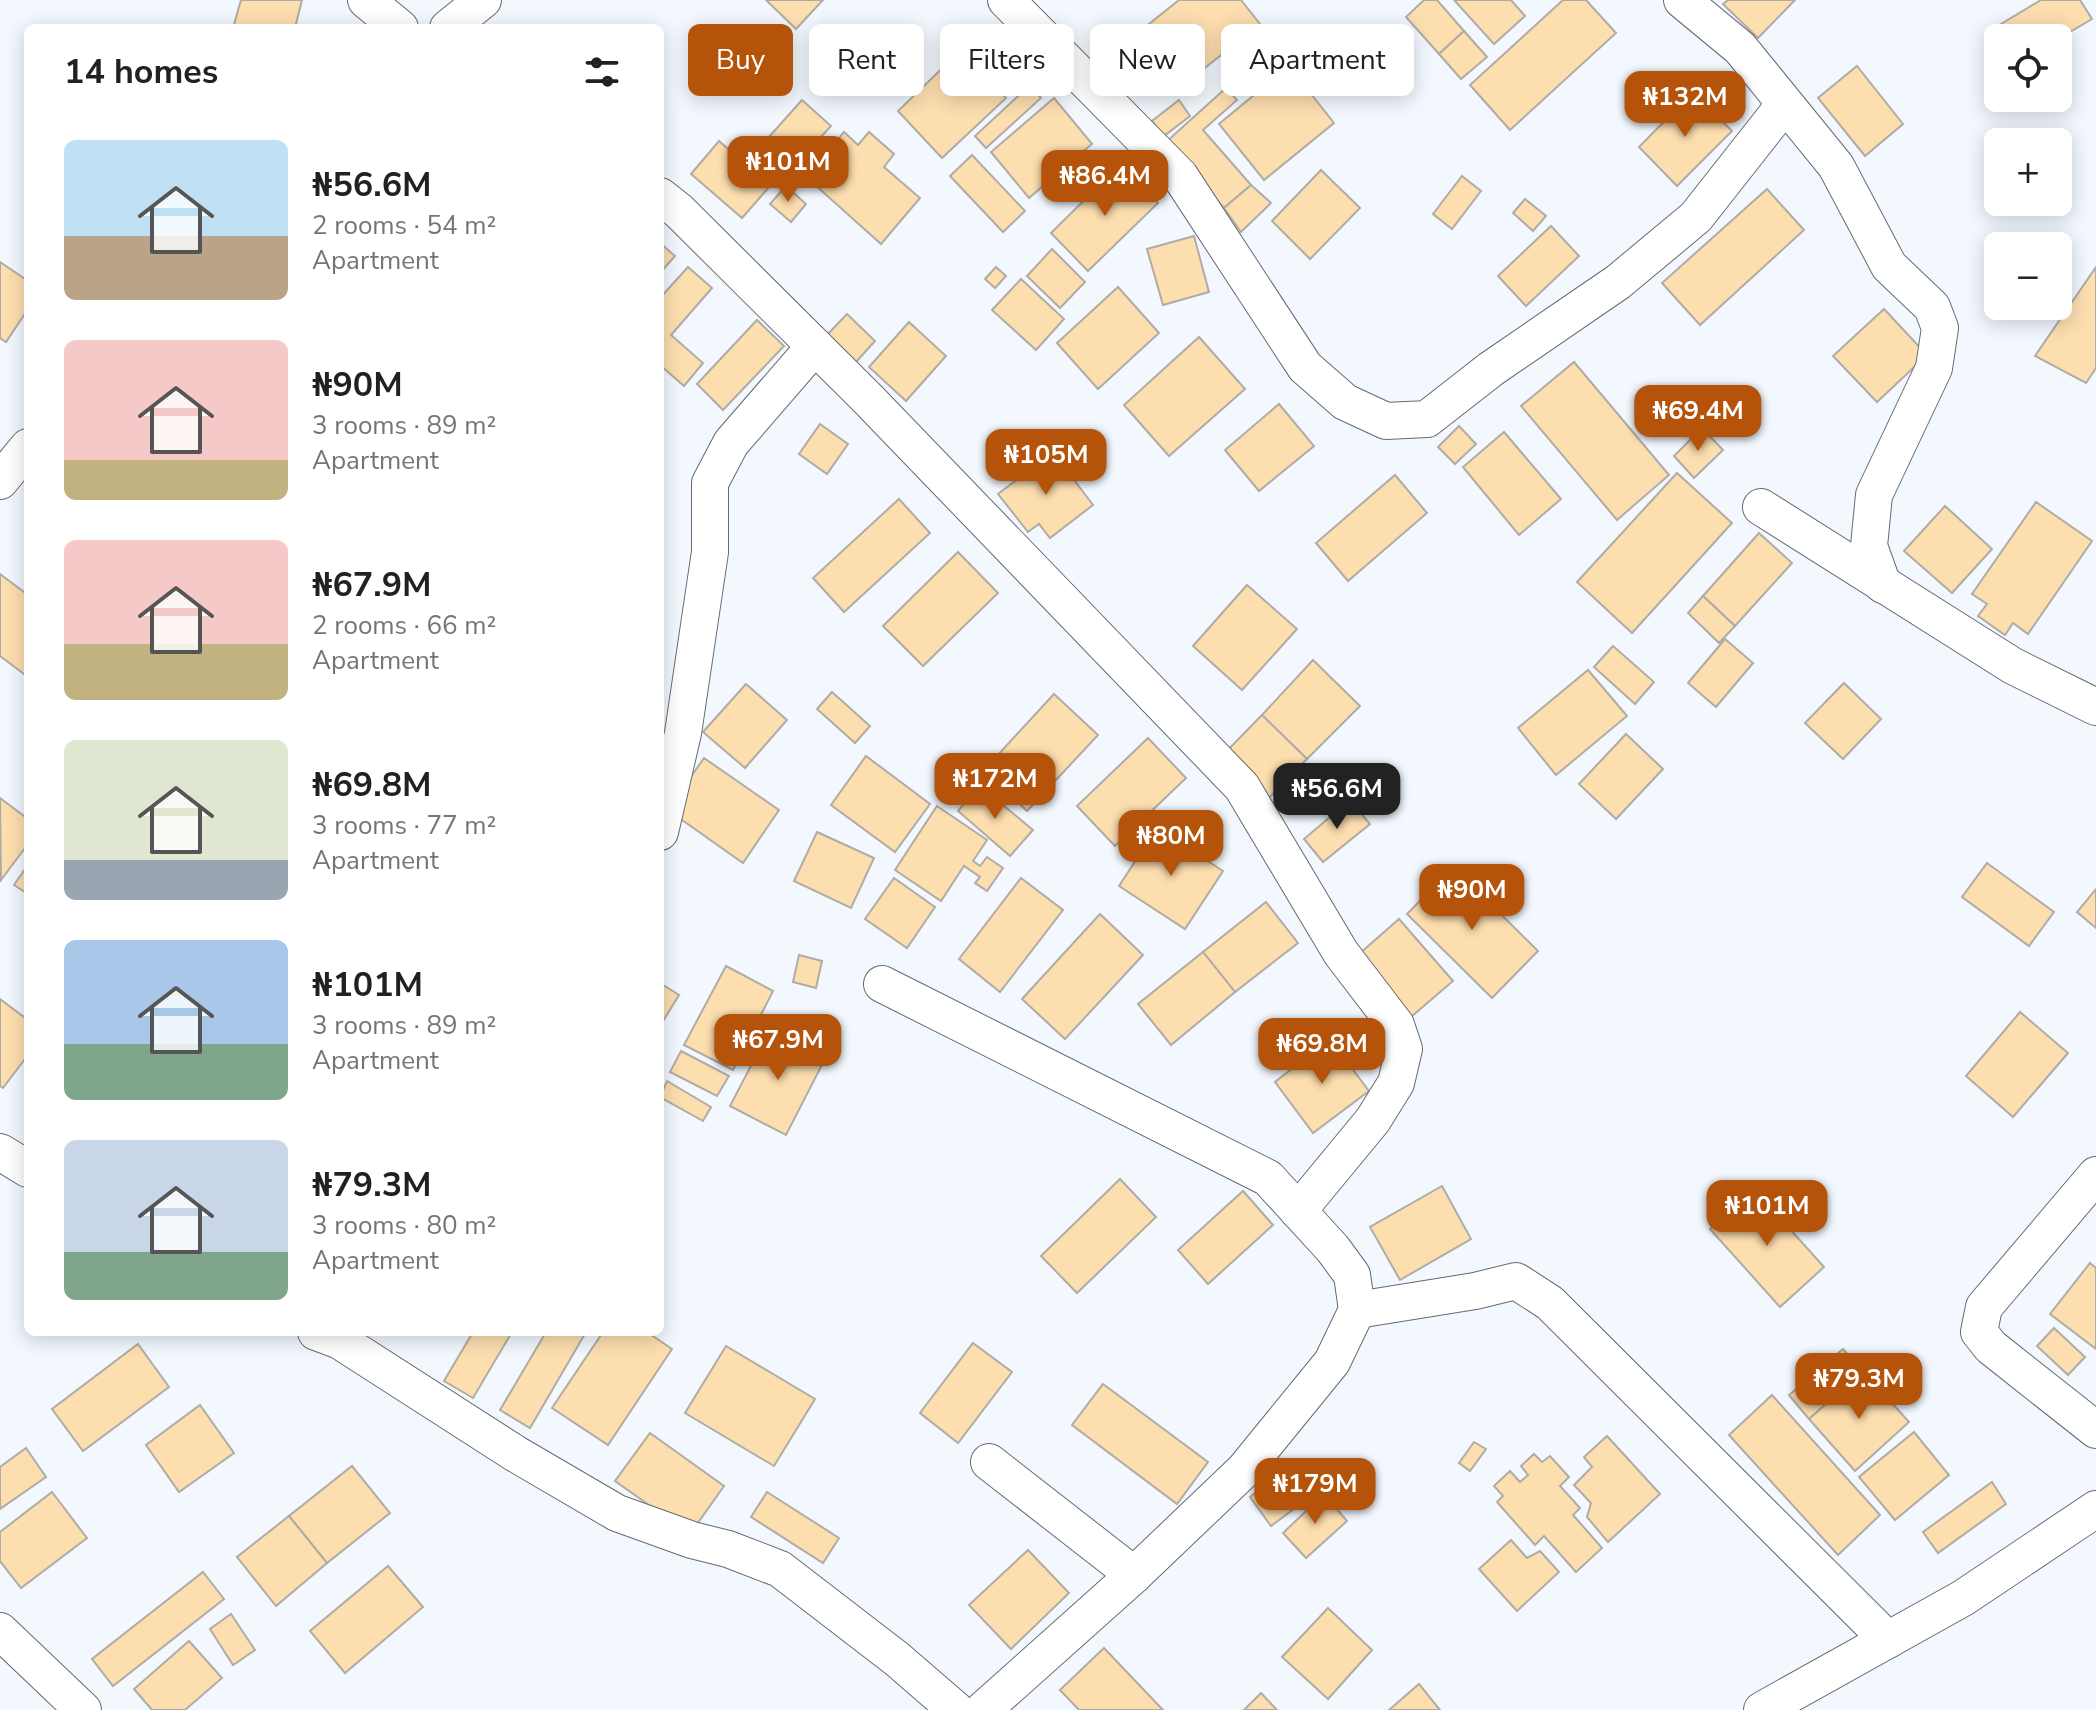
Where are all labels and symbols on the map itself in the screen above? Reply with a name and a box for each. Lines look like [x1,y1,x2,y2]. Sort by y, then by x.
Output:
pin: ₦132M [1629,71,1741,139]
pin: ₦101M [732,136,844,204]
pin: ₦86.4M [1040,150,1170,218]
pin: ₦69.4M [1633,385,1763,453]
pin: ₦105M [990,429,1102,497]
pin: ₦172M [939,753,1051,821]
pin: ₦56.6M [1272,763,1402,831]
pin: ₦80M [1124,810,1218,878]
pin: ₦90M [1425,864,1519,932]
pin: ₦67.9M [713,1014,843,1082]
pin: ₦69.8M [1257,1018,1387,1086]
pin: ₦101M [1711,1180,1823,1248]
pin: ₦79.3M [1794,1353,1924,1421]
pin: ₦179M [1259,1458,1371,1526]

